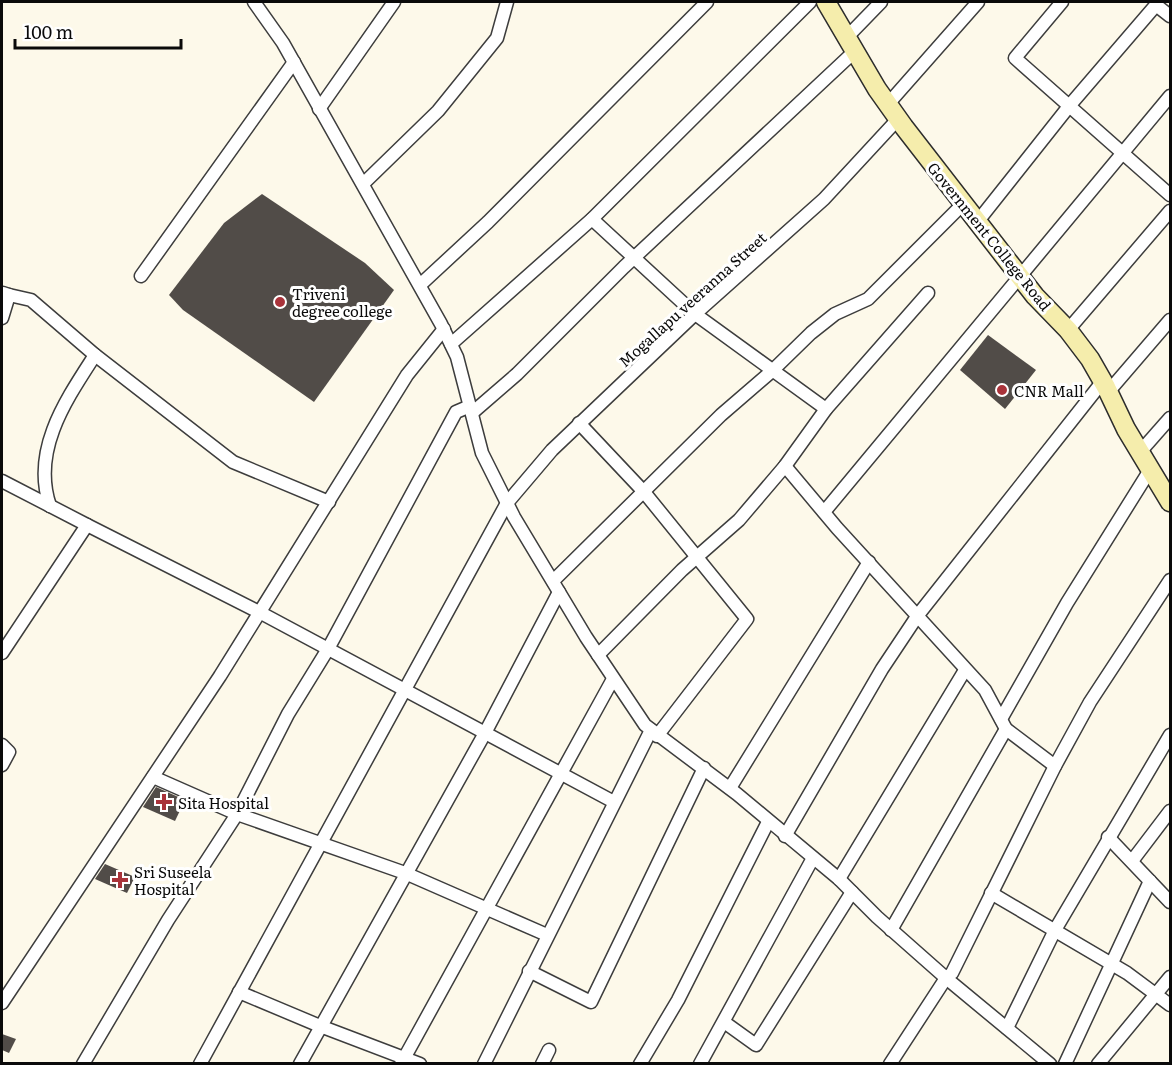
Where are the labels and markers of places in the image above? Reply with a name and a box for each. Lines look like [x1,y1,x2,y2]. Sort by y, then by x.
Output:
place label: Triveni degree college [292,282,392,322]
marker: Triveni degree college [273,295,287,309]
place label: CNR Mall [1014,379,1084,402]
marker: CNR Mall [995,383,1009,397]
place label: Sita Hospital [178,791,269,814]
marker: Sita Hospital [155,793,173,811]
place label: Sri Suseela Hospital [134,860,213,900]
marker: Sri Suseela Hospital [111,871,129,889]

